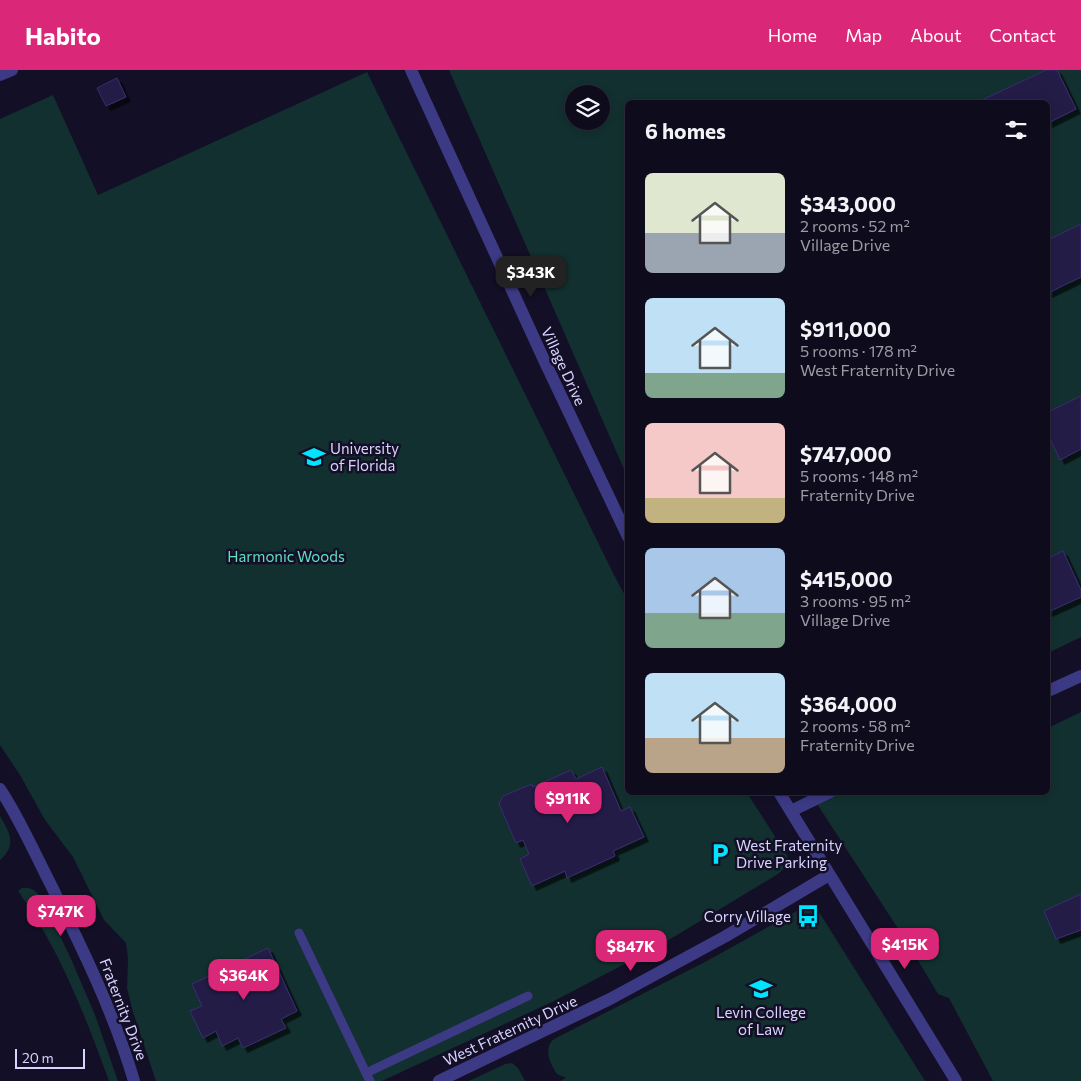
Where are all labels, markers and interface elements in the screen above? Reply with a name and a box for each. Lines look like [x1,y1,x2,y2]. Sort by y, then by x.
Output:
text: Habito [25,21,101,50]
text: Home [768,24,817,46]
text: Map [845,24,882,46]
text: About [910,24,962,46]
text: Contact [990,24,1056,46]
map controls [565,85,610,130]
button: layers [565,85,610,130]
icon: filters [1002,116,1030,144]
text: 6 homes [645,118,726,143]
text: $343,000 [800,191,896,216]
icon: home [685,193,745,253]
text: 2 rooms · 52 m² [800,216,910,235]
text: Village Drive [800,235,890,254]
pin: $343K [496,256,566,298]
text: $343K [507,262,555,281]
text: $911,000 [800,316,891,341]
icon: home [685,318,745,378]
street label: Village Drive [538,324,590,408]
text: 5 rooms · 178 m² [800,341,917,360]
text: West Fraternity Drive [800,360,955,379]
place label: University of Florida [330,439,399,474]
text: $747,000 [800,441,892,466]
icon: home [685,443,745,503]
school or university icon: University of Florida [301,444,327,470]
text: 5 rooms · 148 m² [800,466,918,485]
text: Fraternity Drive [800,485,915,504]
park label: Harmonic Woods [227,547,345,565]
text: $415,000 [800,566,893,591]
icon: home [685,568,745,628]
text: 3 rooms · 95 m² [800,591,911,610]
text: Village Drive [800,610,890,629]
text: $364,000 [800,691,897,716]
icon: home [685,693,745,753]
text: 2 rooms · 58 m² [800,716,911,735]
text: Fraternity Drive [800,735,915,754]
pin: $911K [533,782,603,824]
text: $911K [546,788,590,807]
place label: West Fraternity Drive Parking [736,836,843,871]
parking icon: West Fraternity Drive Parking [707,841,733,867]
pin: $747K [26,894,96,937]
text: $747K [38,901,84,920]
bus stop icon: Corry Village [795,903,821,929]
place label: Corry Village [704,907,791,925]
pin: $415K [870,928,940,970]
pin: $847K [596,930,666,972]
text: $415K [882,934,928,953]
text: $847K [607,936,655,955]
street label: Fraternity Drive [96,956,152,1062]
pin: $364K [209,958,279,1001]
text: $364K [219,965,269,984]
school or university icon: Levin College of Law [748,976,774,1002]
street label: West Fraternity Drive [440,991,580,1069]
place label: Levin College of Law [716,1003,806,1038]
scale bar [15,1046,85,1069]
text: 20 m [22,1049,54,1066]

